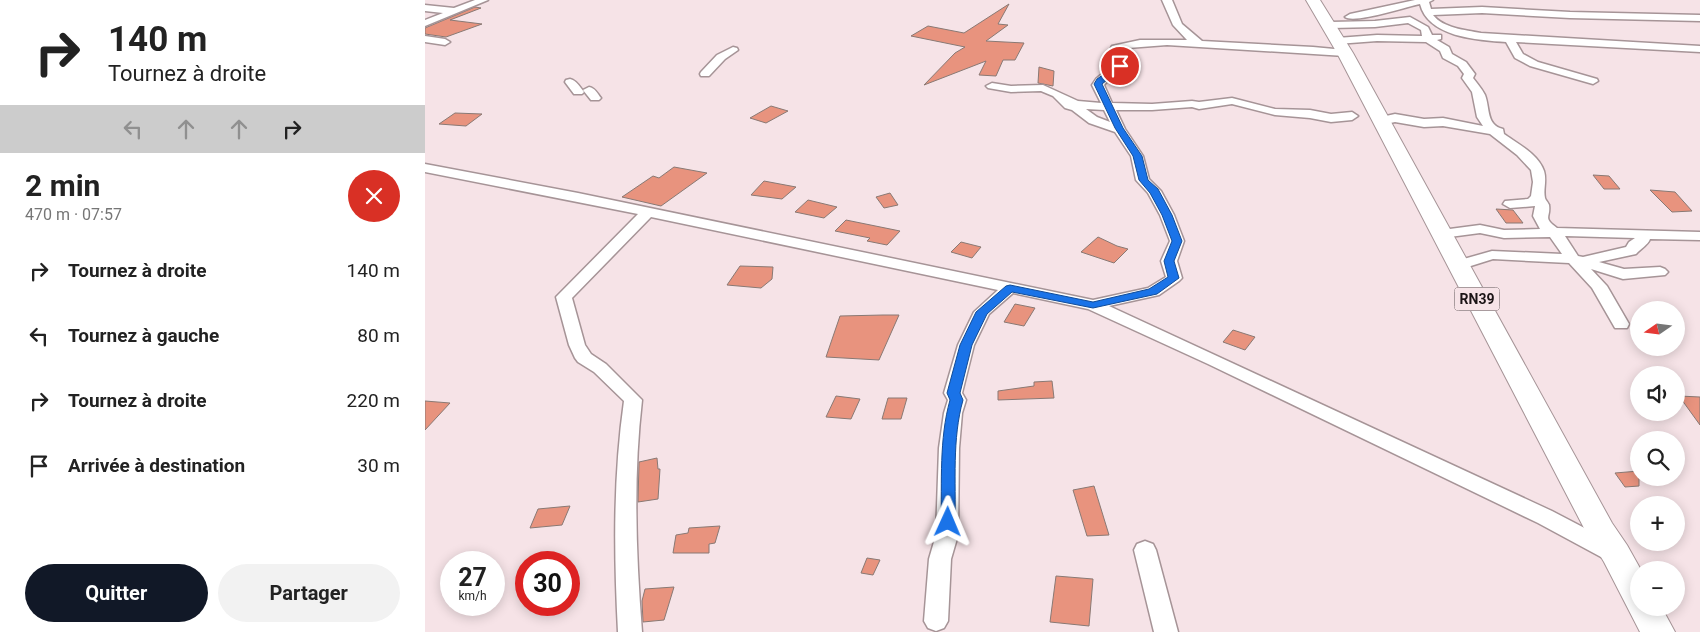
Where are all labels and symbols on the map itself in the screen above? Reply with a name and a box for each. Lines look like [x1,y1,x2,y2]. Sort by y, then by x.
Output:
pin [1099,45,1141,87]
road number: RN39 [1455,288,1499,310]
north arrow [1630,301,1685,356]
position arrow [921,495,973,547]
speed limit sign: 30 [515,551,580,616]

